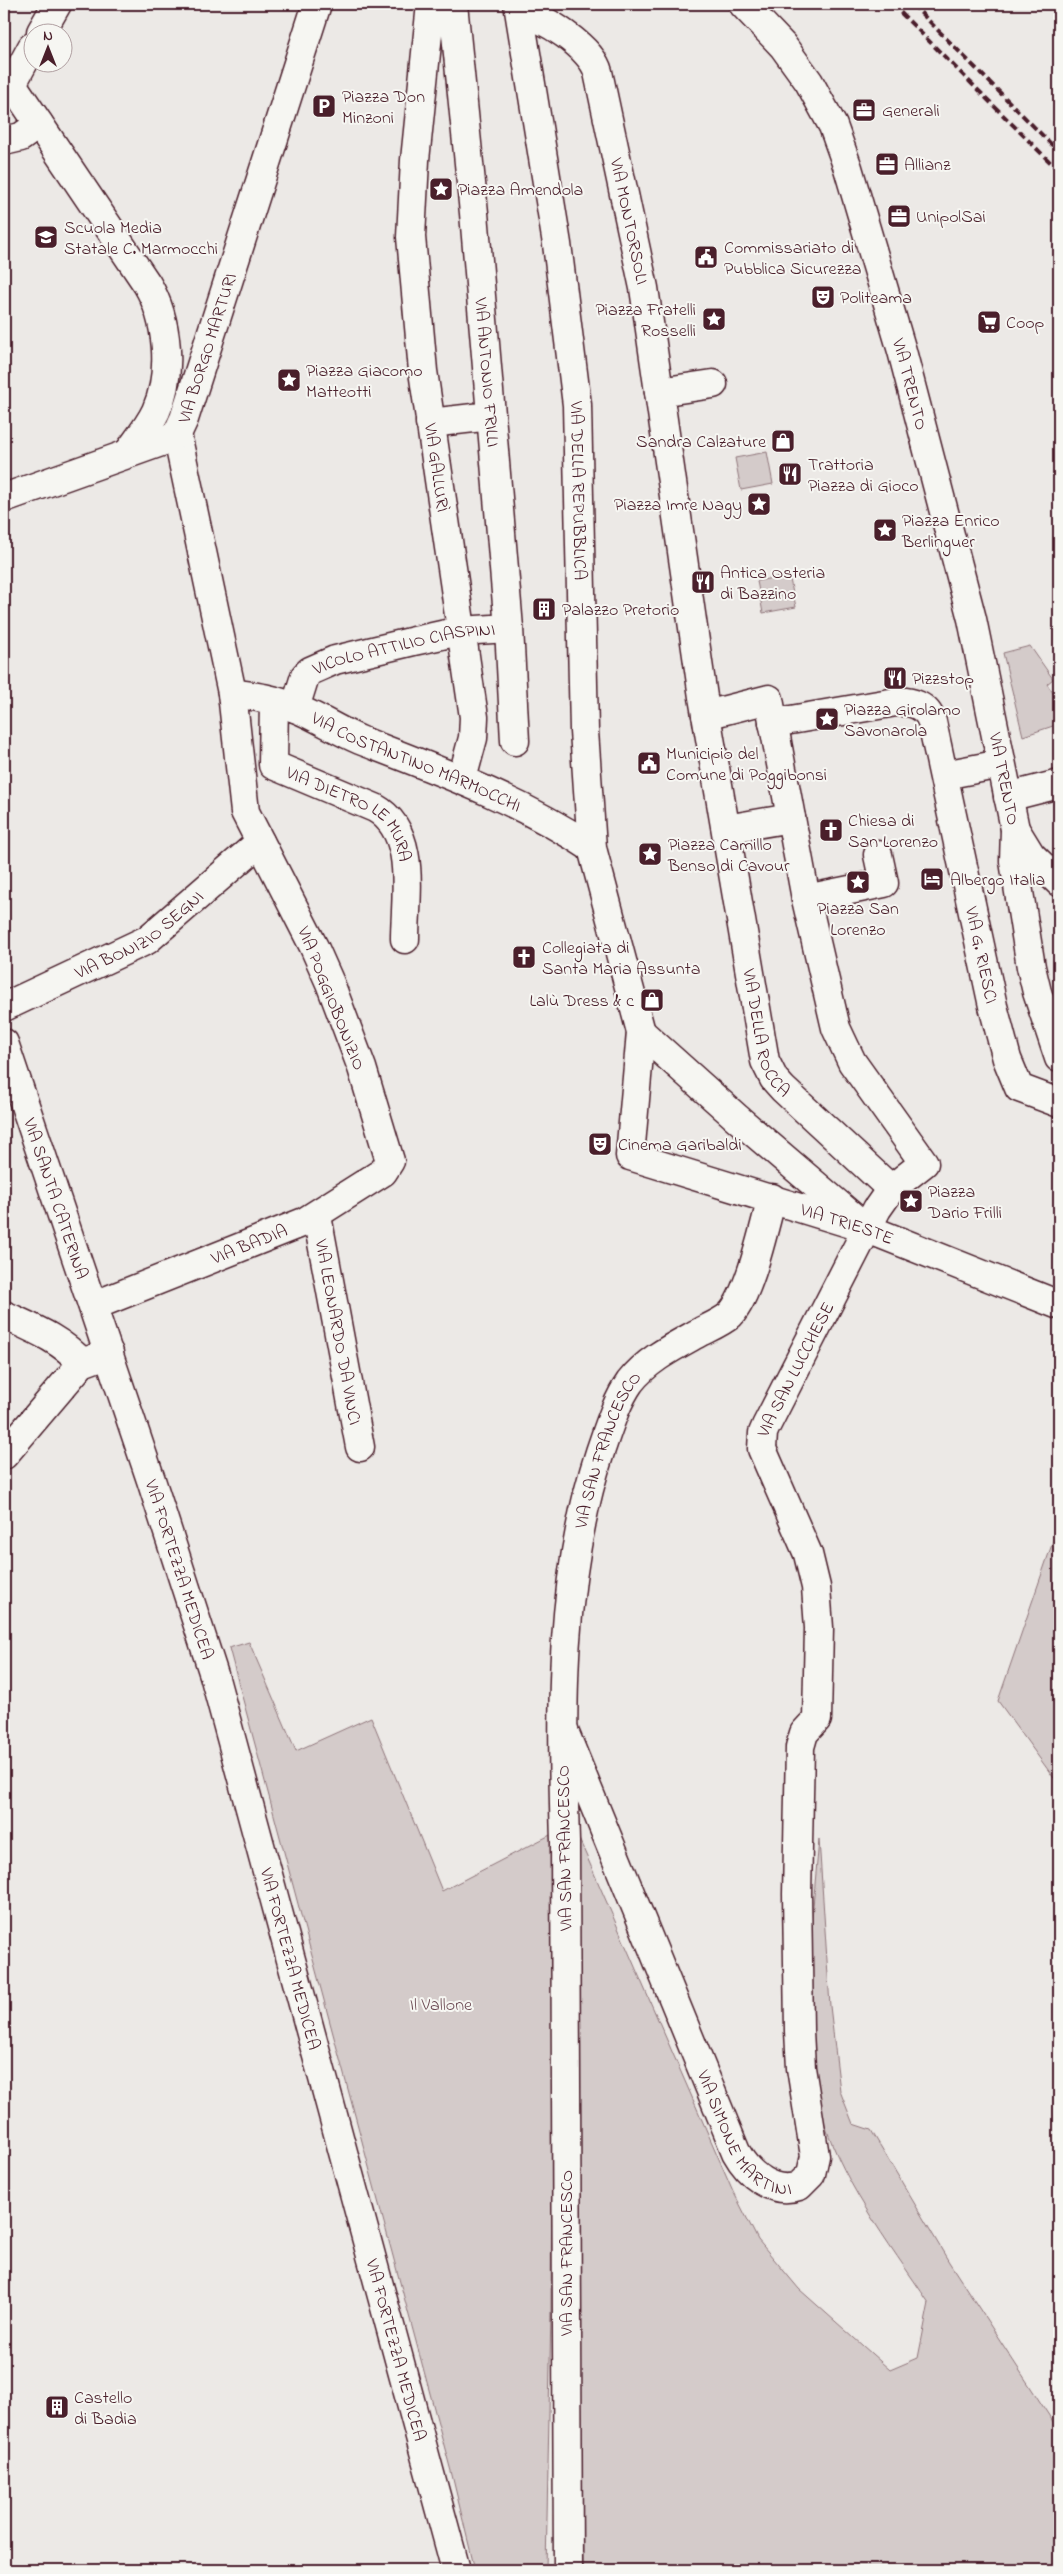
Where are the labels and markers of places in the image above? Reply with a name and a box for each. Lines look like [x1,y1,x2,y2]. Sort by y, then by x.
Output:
place label: Piazza Don Minzoni [342,85,425,132]
parking icon: Piazza Don Minzoni [311,93,337,119]
office icon: Generali [851,97,877,123]
place label: Generali [882,99,940,125]
office icon: Allianz [874,151,900,177]
place label: Allianz [904,153,951,179]
place icon: Piazza Amendola [428,176,454,202]
place label: Piazza Amendola [458,178,583,204]
office icon: UnipolSai [886,203,912,229]
place label: UnipolSai [916,205,986,231]
place label: Scuola Media Statale C. Marmocchi [64,216,218,263]
school or university icon: Scuola Media Statale C. Marmocchi [33,224,59,250]
place label: Commissariato di Pubblica Sicurezza [724,236,861,283]
public building icon: Commissariato di Pubblica Sicurezza [693,244,719,270]
theatre icon: Politeama [810,284,836,310]
place label: Politeama [840,286,912,312]
place label: Piazza Fratelli Rosselli [595,298,696,345]
place icon: Piazza Fratelli Rosselli [701,306,727,332]
supermarket icon: Coop [976,309,1002,335]
place label: Coop [1006,311,1045,337]
place label: Piazza Giacomo Matteotti [306,359,423,406]
place icon: Piazza Giacomo Matteotti [276,367,302,393]
shop icon: Sandra Calzature [770,428,796,454]
place label: Sandra Calzature [636,430,767,456]
place label: Trattoria Piazza di Gioco [808,453,919,500]
restaurant icon: Trattoria Piazza di Gioco [777,461,803,487]
place icon: Piazza Imre Nagy [746,491,772,517]
place label: Piazza Imre Nagy [614,493,742,520]
place label: Piazza Enrico Berlinguer [901,509,1000,557]
place icon: Piazza Enrico Berlinguer [872,517,898,543]
place label: Antica Osteria di Bazzino [720,561,825,608]
restaurant icon: Antica Osteria di Bazzino [690,569,716,595]
building icon: Palazzo Pretorio [531,596,557,622]
place label: Palazzo Pretorio [562,598,679,624]
restaurant icon: Pizzstop [882,665,908,691]
place label: Pizzstop [912,667,974,693]
place label: Piazza Girolamo Savonarola [844,698,961,745]
place icon: Piazza Girolamo Savonarola [814,706,840,732]
place label: Municipio del Comune di Poggibonsi [666,742,827,790]
public building icon: Municipio del Comune di Poggibonsi [636,750,662,776]
place label: Chiesa di San Lorenzo [848,809,938,856]
church icon: Chiesa di San Lorenzo [818,817,844,843]
place label: Piazza Camillo Benso di Cavour [667,833,790,880]
place icon: Piazza Camillo Benso di Cavour [637,841,663,867]
hotel icon: Albergo Italia [919,866,945,892]
place label: Albergo Italia [950,868,1045,895]
place icon: Piazza San Lorenzo [845,869,871,895]
place label: Piazza San Lorenzo [817,897,899,944]
place label: Collegiata di Santa Maria Assunta [542,936,700,983]
church icon: Collegiata di Santa Maria Assunta [511,944,537,970]
shop icon: Lalù Dress & c [639,987,665,1013]
place label: Lalù Dress & c [529,989,634,1015]
theatre icon: Cinema Garibaldi [587,1131,613,1157]
place label: Cinema Garibaldi [618,1133,742,1159]
place label: Piazza Dario Frilli [927,1180,1002,1227]
place icon: Piazza Dario Frilli [898,1188,924,1214]
place label: Castello di Badia [74,2386,137,2433]
building icon: Castello di Badia [44,2394,70,2420]

